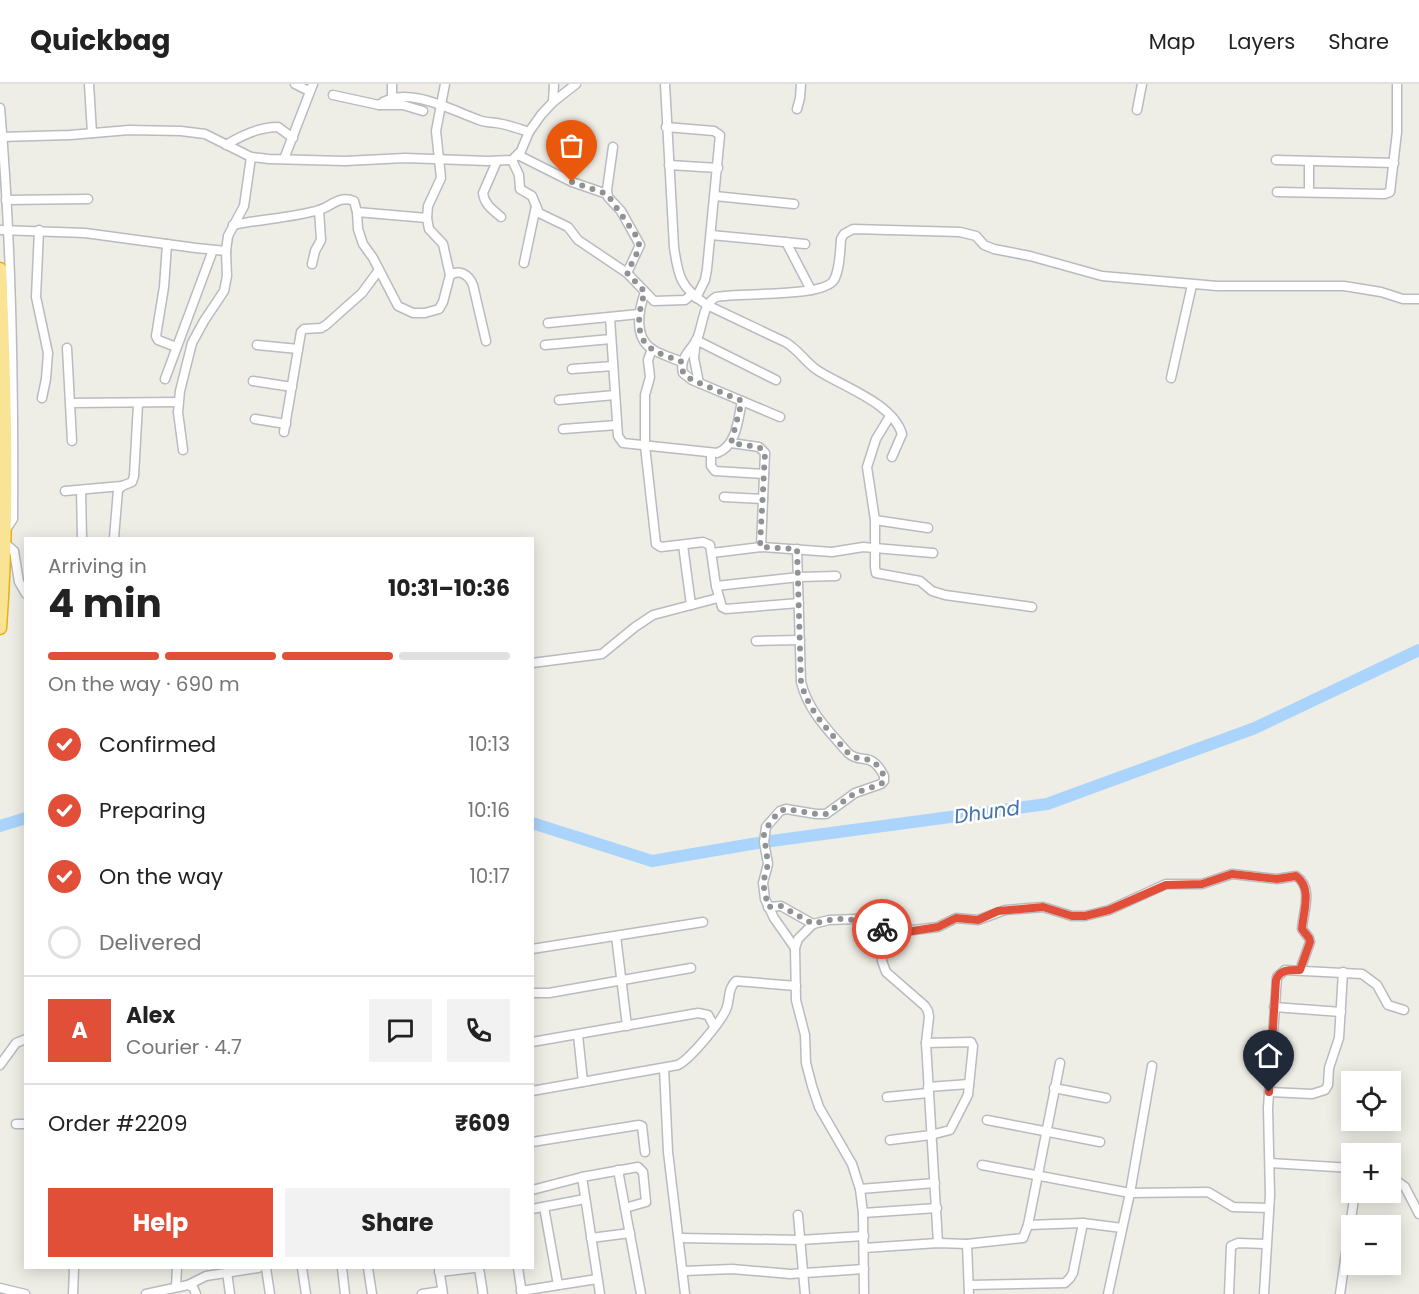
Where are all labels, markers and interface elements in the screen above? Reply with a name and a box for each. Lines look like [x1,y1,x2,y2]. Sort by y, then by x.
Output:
text: Quickbag [30,21,170,60]
text: Map [1149,27,1195,56]
text: Layers [1228,27,1295,56]
text: Share [1328,27,1389,56]
pin [546,120,597,182]
icon: bag [555,129,588,162]
text: Arriving in [48,552,147,580]
text: 10:31–10:36 [388,573,510,604]
text: 4 min [48,576,162,631]
text: On the way · 690 m [48,670,240,698]
icon: check [48,728,81,761]
text: Confirmed [99,729,216,760]
text: 10:13 [469,730,510,758]
water label: Dhund [952,793,1022,830]
icon: check [48,794,81,827]
text: Preparing [99,795,206,826]
text: 10:16 [468,796,510,824]
icon: check [48,860,81,893]
text: On the way [99,861,223,892]
text: 10:17 [469,862,510,890]
courier [852,899,912,959]
icon: bike [866,913,899,946]
text: Delivered [99,927,202,958]
button: chat [369,999,432,1062]
button: phone [447,999,510,1062]
text: Alex [126,1000,175,1031]
text: A [71,1015,88,1046]
pin [1243,1030,1294,1092]
text: Courier · 4.7 [126,1033,242,1061]
icon: home [1252,1039,1285,1072]
map controls [1341,1071,1401,1275]
button: locate [1341,1071,1401,1131]
text: Order #2209 [48,1108,188,1139]
text: ₹609 [455,1108,510,1139]
button: + [1341,1143,1401,1203]
button: Help [48,1188,273,1257]
button: Share [285,1188,510,1257]
button: − [1341,1215,1401,1275]

